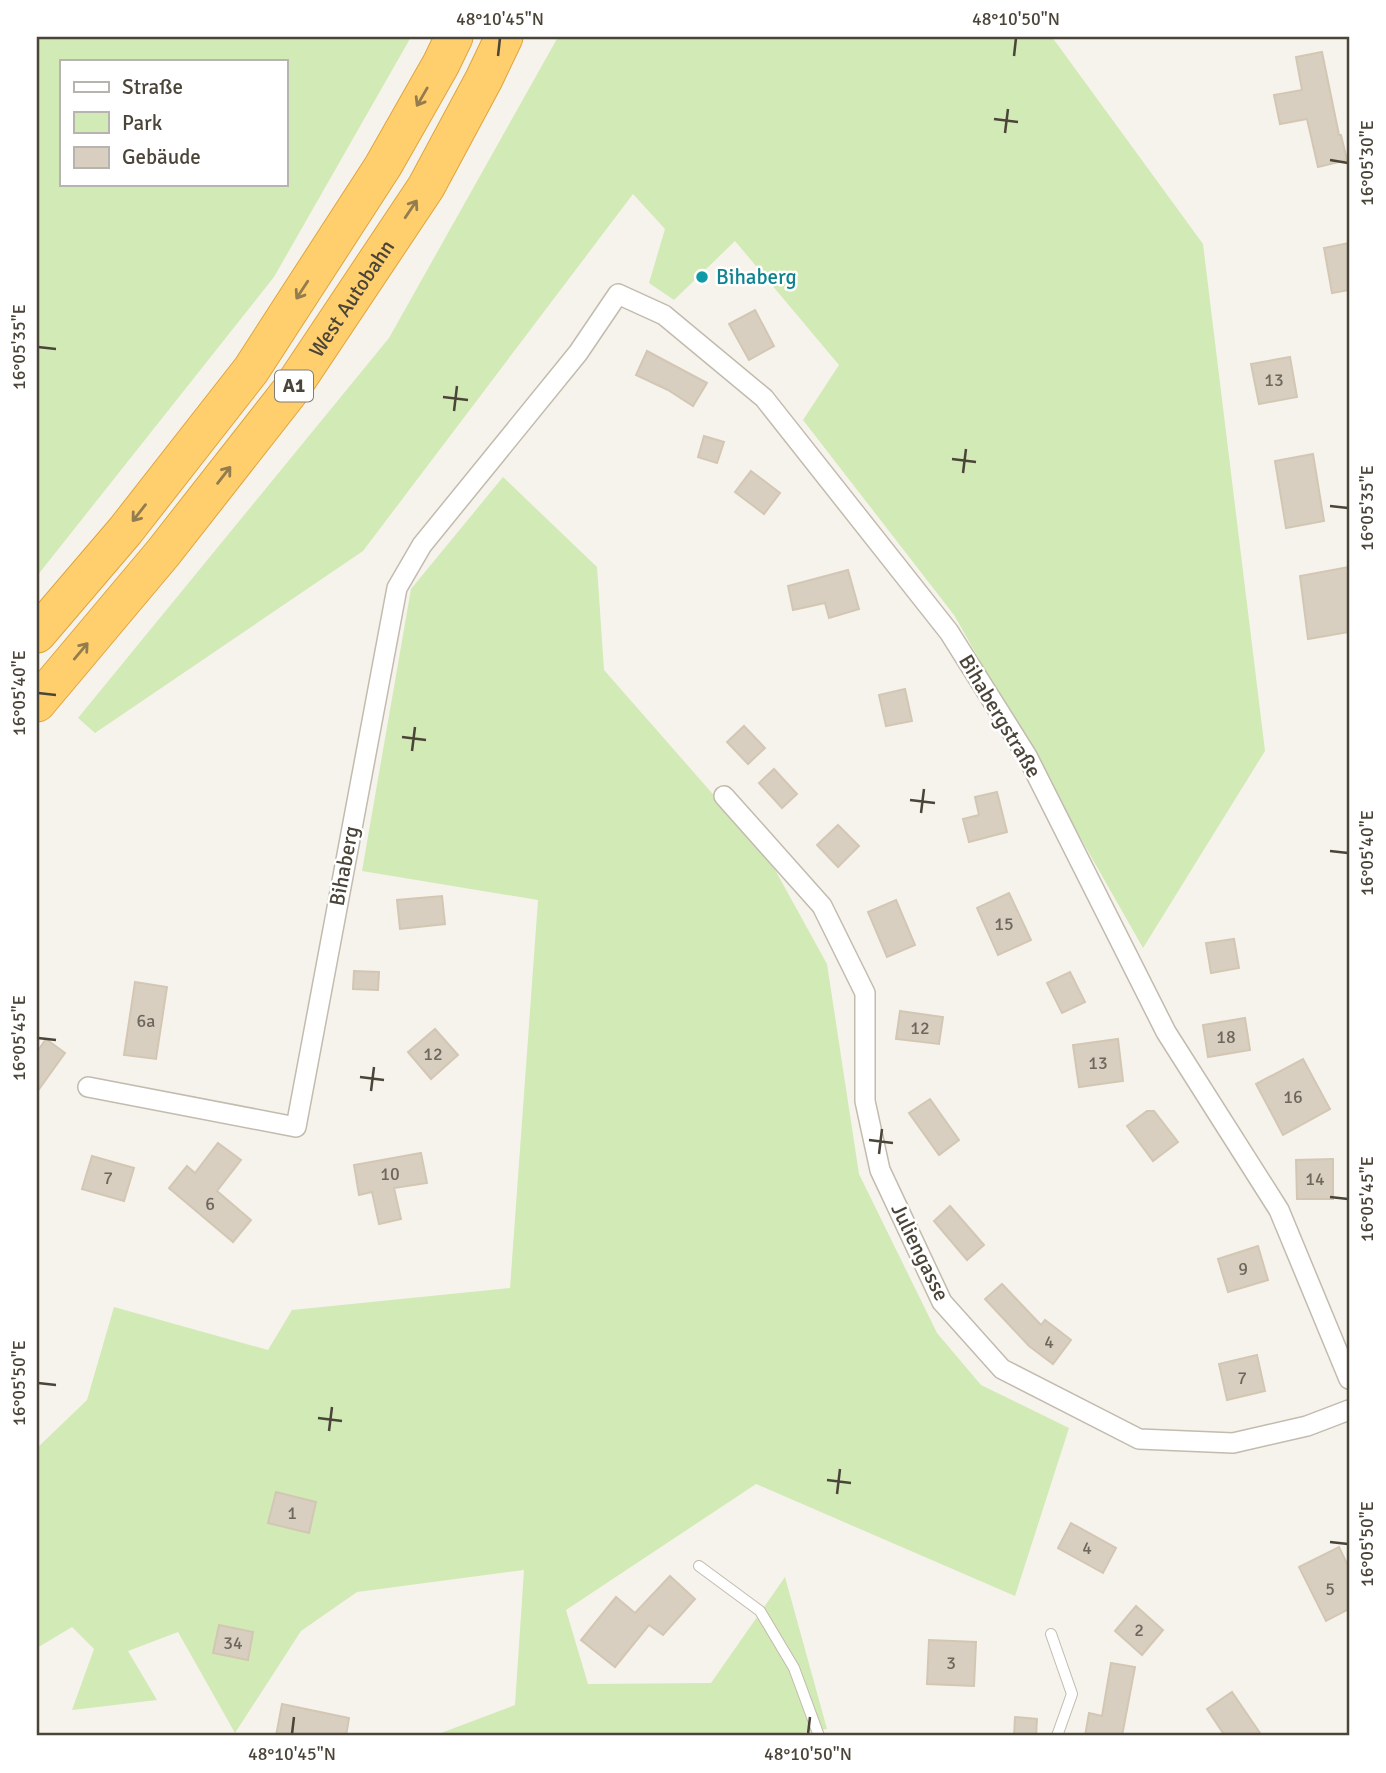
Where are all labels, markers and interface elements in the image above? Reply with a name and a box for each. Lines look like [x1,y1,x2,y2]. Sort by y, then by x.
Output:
text: 48°10'45"N [456,8,544,30]
text: 48°10'50"N [972,8,1060,30]
legend [60,60,287,186]
text: Straße [122,74,183,100]
one-way arrow [415,86,428,107]
text: Park [122,110,163,136]
text: 16°05'30"E [1356,120,1378,206]
text: Gebäude [122,144,201,170]
one-way arrow [404,199,418,219]
street label: West Autobahn [303,235,400,362]
place label: Bihaberg [716,264,797,290]
marker: Bihaberg [694,269,710,285]
one-way arrow [295,280,310,299]
text: 16°05'35"E [8,304,30,390]
house number: 13 [1264,369,1284,391]
road number: A1 [275,370,313,402]
text: 16°05'35"E [1356,465,1378,551]
one-way arrow [217,466,232,484]
one-way arrow [131,503,146,522]
one-way arrow [73,643,88,661]
text: 16°05'40"E [8,650,30,736]
street label: Bihabergstraße [953,650,1047,782]
text: 16°05'40"E [1356,810,1378,896]
street label: Bihaberg [324,824,364,908]
house number: 15 [994,913,1014,935]
text: 16°05'45"E [8,995,30,1081]
house number: 6a [137,1010,155,1032]
house number: 12 [910,1017,930,1039]
house number: 18 [1216,1026,1236,1048]
house number: 12 [423,1043,443,1065]
house number: 13 [1088,1052,1108,1074]
house number: 16 [1283,1086,1303,1108]
text: 16°05'45"E [1356,1156,1378,1242]
house number: 10 [380,1163,400,1185]
house number: 7 [103,1167,113,1189]
house number: 14 [1305,1168,1325,1190]
house number: 6 [205,1193,215,1215]
street label: Juliengasse [885,1199,955,1305]
house number: 9 [1238,1258,1248,1280]
house number: 4 [1044,1331,1054,1353]
text: 16°05'50"E [8,1340,30,1426]
house number: 7 [1237,1367,1247,1389]
text: 16°05'50"E [1356,1501,1378,1587]
house number: 1 [287,1502,297,1524]
house number: 4 [1082,1537,1092,1559]
house number: 5 [1325,1578,1335,1600]
house number: 2 [1134,1619,1144,1641]
house number: 34 [223,1632,243,1654]
house number: 3 [946,1652,956,1674]
text: 48°10'45"N [248,1743,336,1765]
text: 48°10'50"N [764,1743,852,1765]

